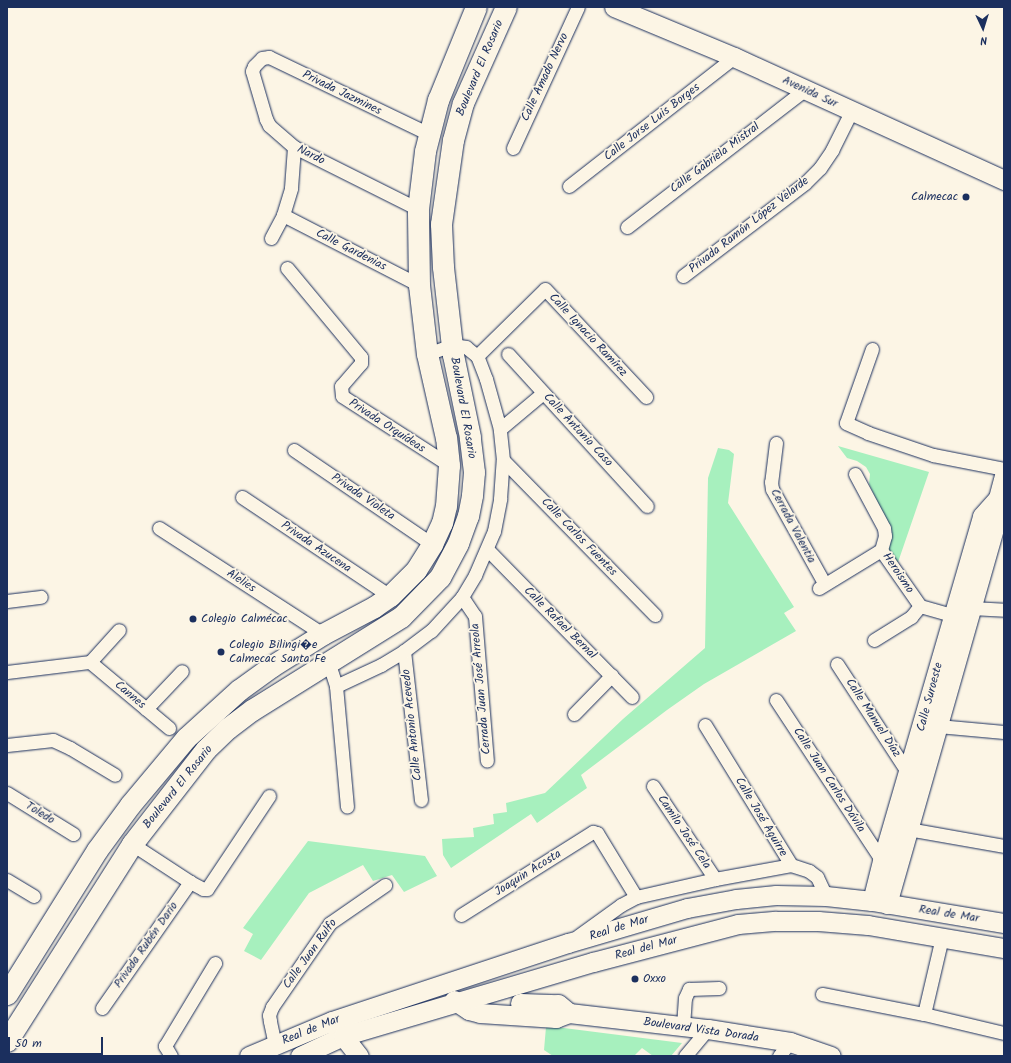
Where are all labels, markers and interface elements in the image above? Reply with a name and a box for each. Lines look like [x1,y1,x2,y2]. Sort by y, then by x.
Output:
north arrow [963,8,1003,48]
street label: Boulevard El Rosario [453,18,507,118]
street label: Calle Amado Nervo [518,31,572,123]
text: N [980,31,988,49]
street label: Privada Jazmines [300,68,384,118]
street label: Avenida Sur [780,73,840,111]
street label: Calle Jorse Luis Borges [601,80,703,164]
street label: Calle Gabriela Mistral [667,120,763,196]
street label: Nardo [295,142,327,168]
street label: Privada Ramón López Velarde [686,174,812,276]
place label: Calmecac [911,190,958,204]
marker: Calmecac [961,192,971,202]
street label: Calle Gardenias [313,226,389,274]
street label: Calle Ignacio Ramírez [546,290,630,380]
street label: Boulevard El Rosario [447,356,479,460]
street label: Calle Antonio Caso [540,390,616,470]
street label: Privada Orquídeas [346,396,428,456]
street label: Privada Violeta [328,470,398,524]
street label: Cerrada Valentia [767,486,819,566]
street label: Calle Carlos Fuentes [538,495,620,579]
street label: Privada Azucena [278,518,354,576]
street label: Heroismo [879,550,917,596]
street label: Alelies [224,566,258,596]
street label: Calle Rafael Bernal [521,584,599,662]
place label: Colegio Calmécac [201,612,288,626]
marker: Colegio Calmécac [188,614,198,624]
street label: Cerrada Juan José Arreola [468,623,494,755]
place label: Colegio Bilingi�e Calmecac Santa Fe [229,638,326,666]
marker: Colegio Bilingi�e Calmecac Santa Fe [216,647,226,657]
street label: Calle Suroeste [914,661,946,733]
street label: Calle Antonio Acevedo [399,669,425,781]
street label: Calle Manuel Díaz [842,676,904,760]
street label: Cannes [112,678,148,712]
street label: Calle Juan Carlos Dávila [790,725,868,835]
street label: Boulevard El Rosario [140,742,216,832]
street label: Calle José Aguirre [732,775,790,859]
street label: Camilo José Cela [654,792,714,872]
street label: Toledo [23,799,57,827]
street label: Joaquin Acosta [492,847,564,899]
street label: Privada Rubén Dario [111,899,181,991]
street label: Real de Mar [918,902,980,926]
street label: Real de Mar [588,912,650,944]
street label: Calle Juan Rulfo [280,916,340,992]
street label: Real del Mar [613,933,679,963]
place label: Oxxo [643,972,666,986]
marker: Oxxo [630,974,640,984]
street label: Real de Mar [280,1012,342,1048]
street label: Boulevard Vista Dorada [642,1015,760,1045]
scale bar [10,1029,105,1055]
text: 50 m [15,1034,42,1053]

